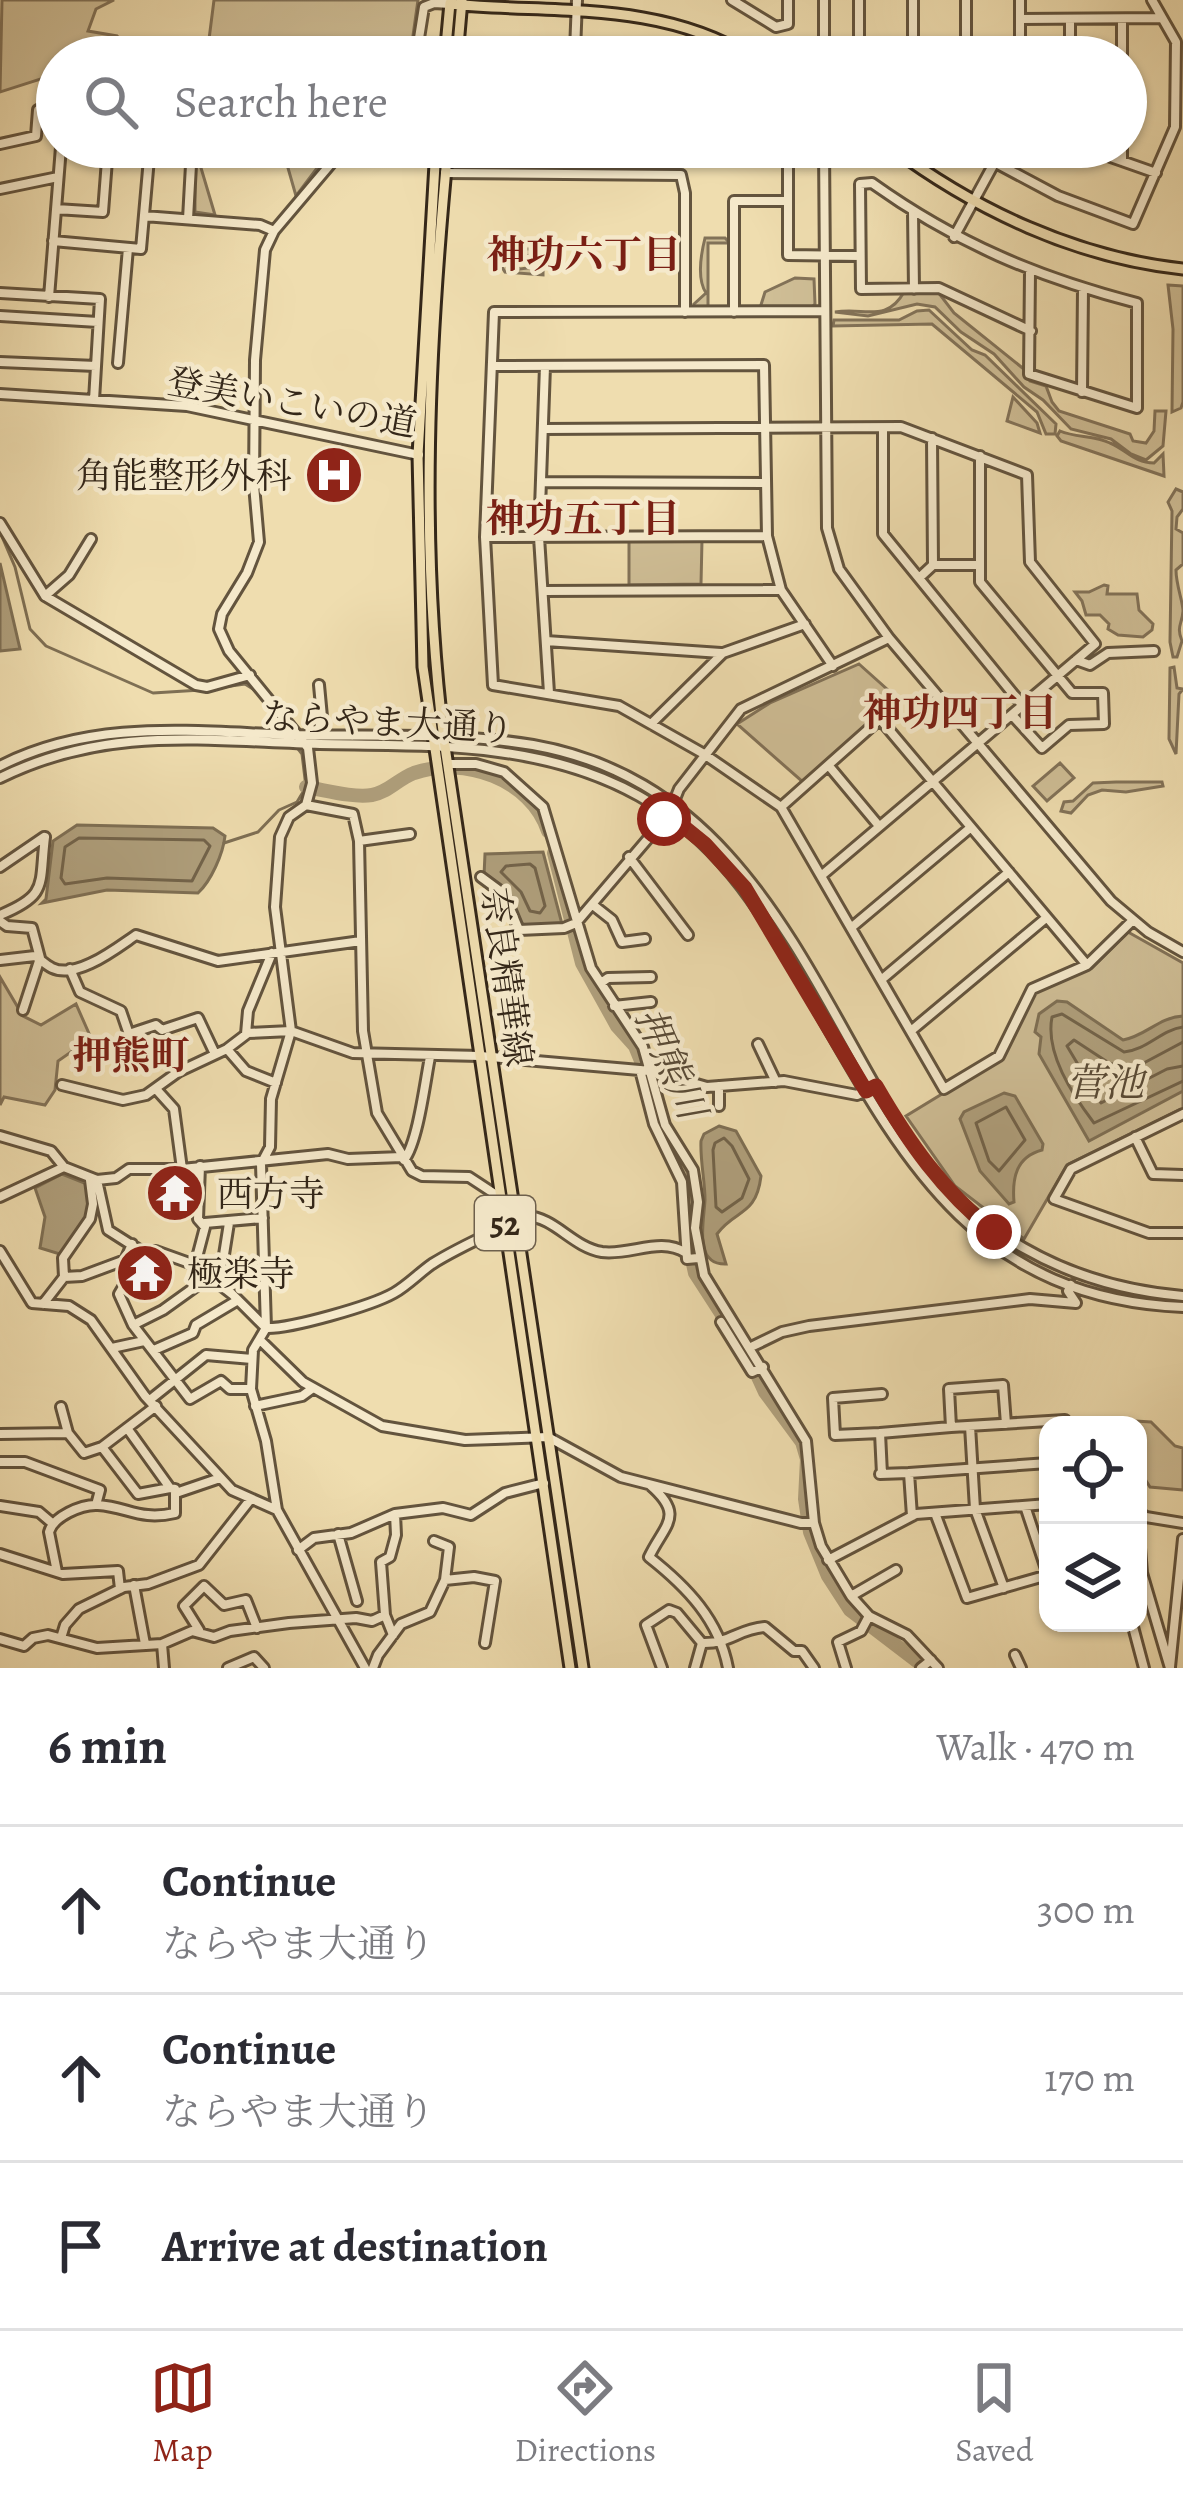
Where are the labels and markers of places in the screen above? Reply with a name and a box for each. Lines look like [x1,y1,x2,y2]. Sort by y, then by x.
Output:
hospital icon: 角能整形外科 [303,444,365,506]
place label: 角能整形外科 [76,451,292,500]
temple icon: 西方寺 [144,1162,206,1224]
place label: 西方寺 [217,1169,325,1218]
temple icon: 極楽寺 [114,1242,176,1304]
place label: 極楽寺 [187,1249,295,1298]

